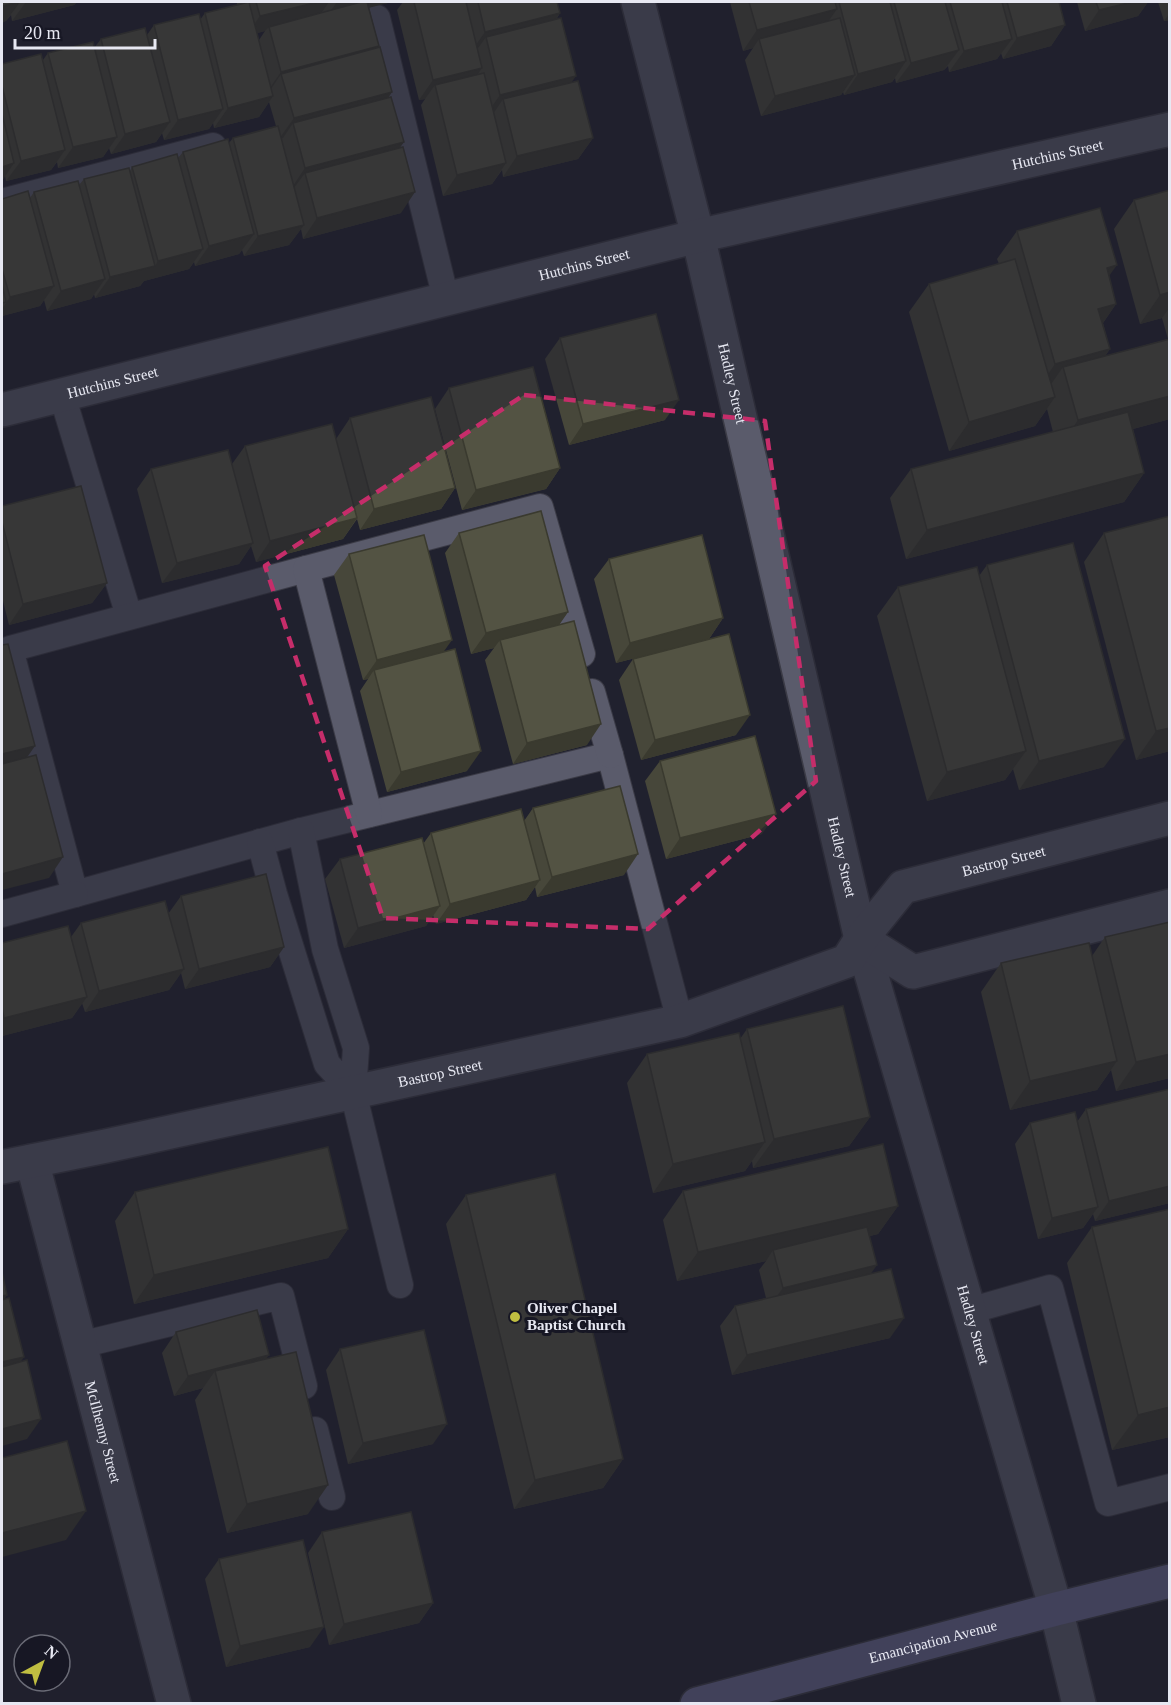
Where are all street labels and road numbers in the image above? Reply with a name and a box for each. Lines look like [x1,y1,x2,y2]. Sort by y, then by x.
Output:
street label: Hutchins Street [1010,136,1105,173]
street label: Hutchins Street [537,245,632,284]
street label: Hadley Street [715,342,749,426]
street label: Hutchins Street [66,363,160,401]
street label: Hadley Street [825,815,859,900]
street label: Bastrop Street [960,842,1048,879]
street label: Bastrop Street [397,1056,484,1090]
street label: Hadley Street [954,1283,993,1367]
street label: McIlhenny Street [82,1379,124,1485]
street label: Emancipation Avenue [867,1617,999,1666]

